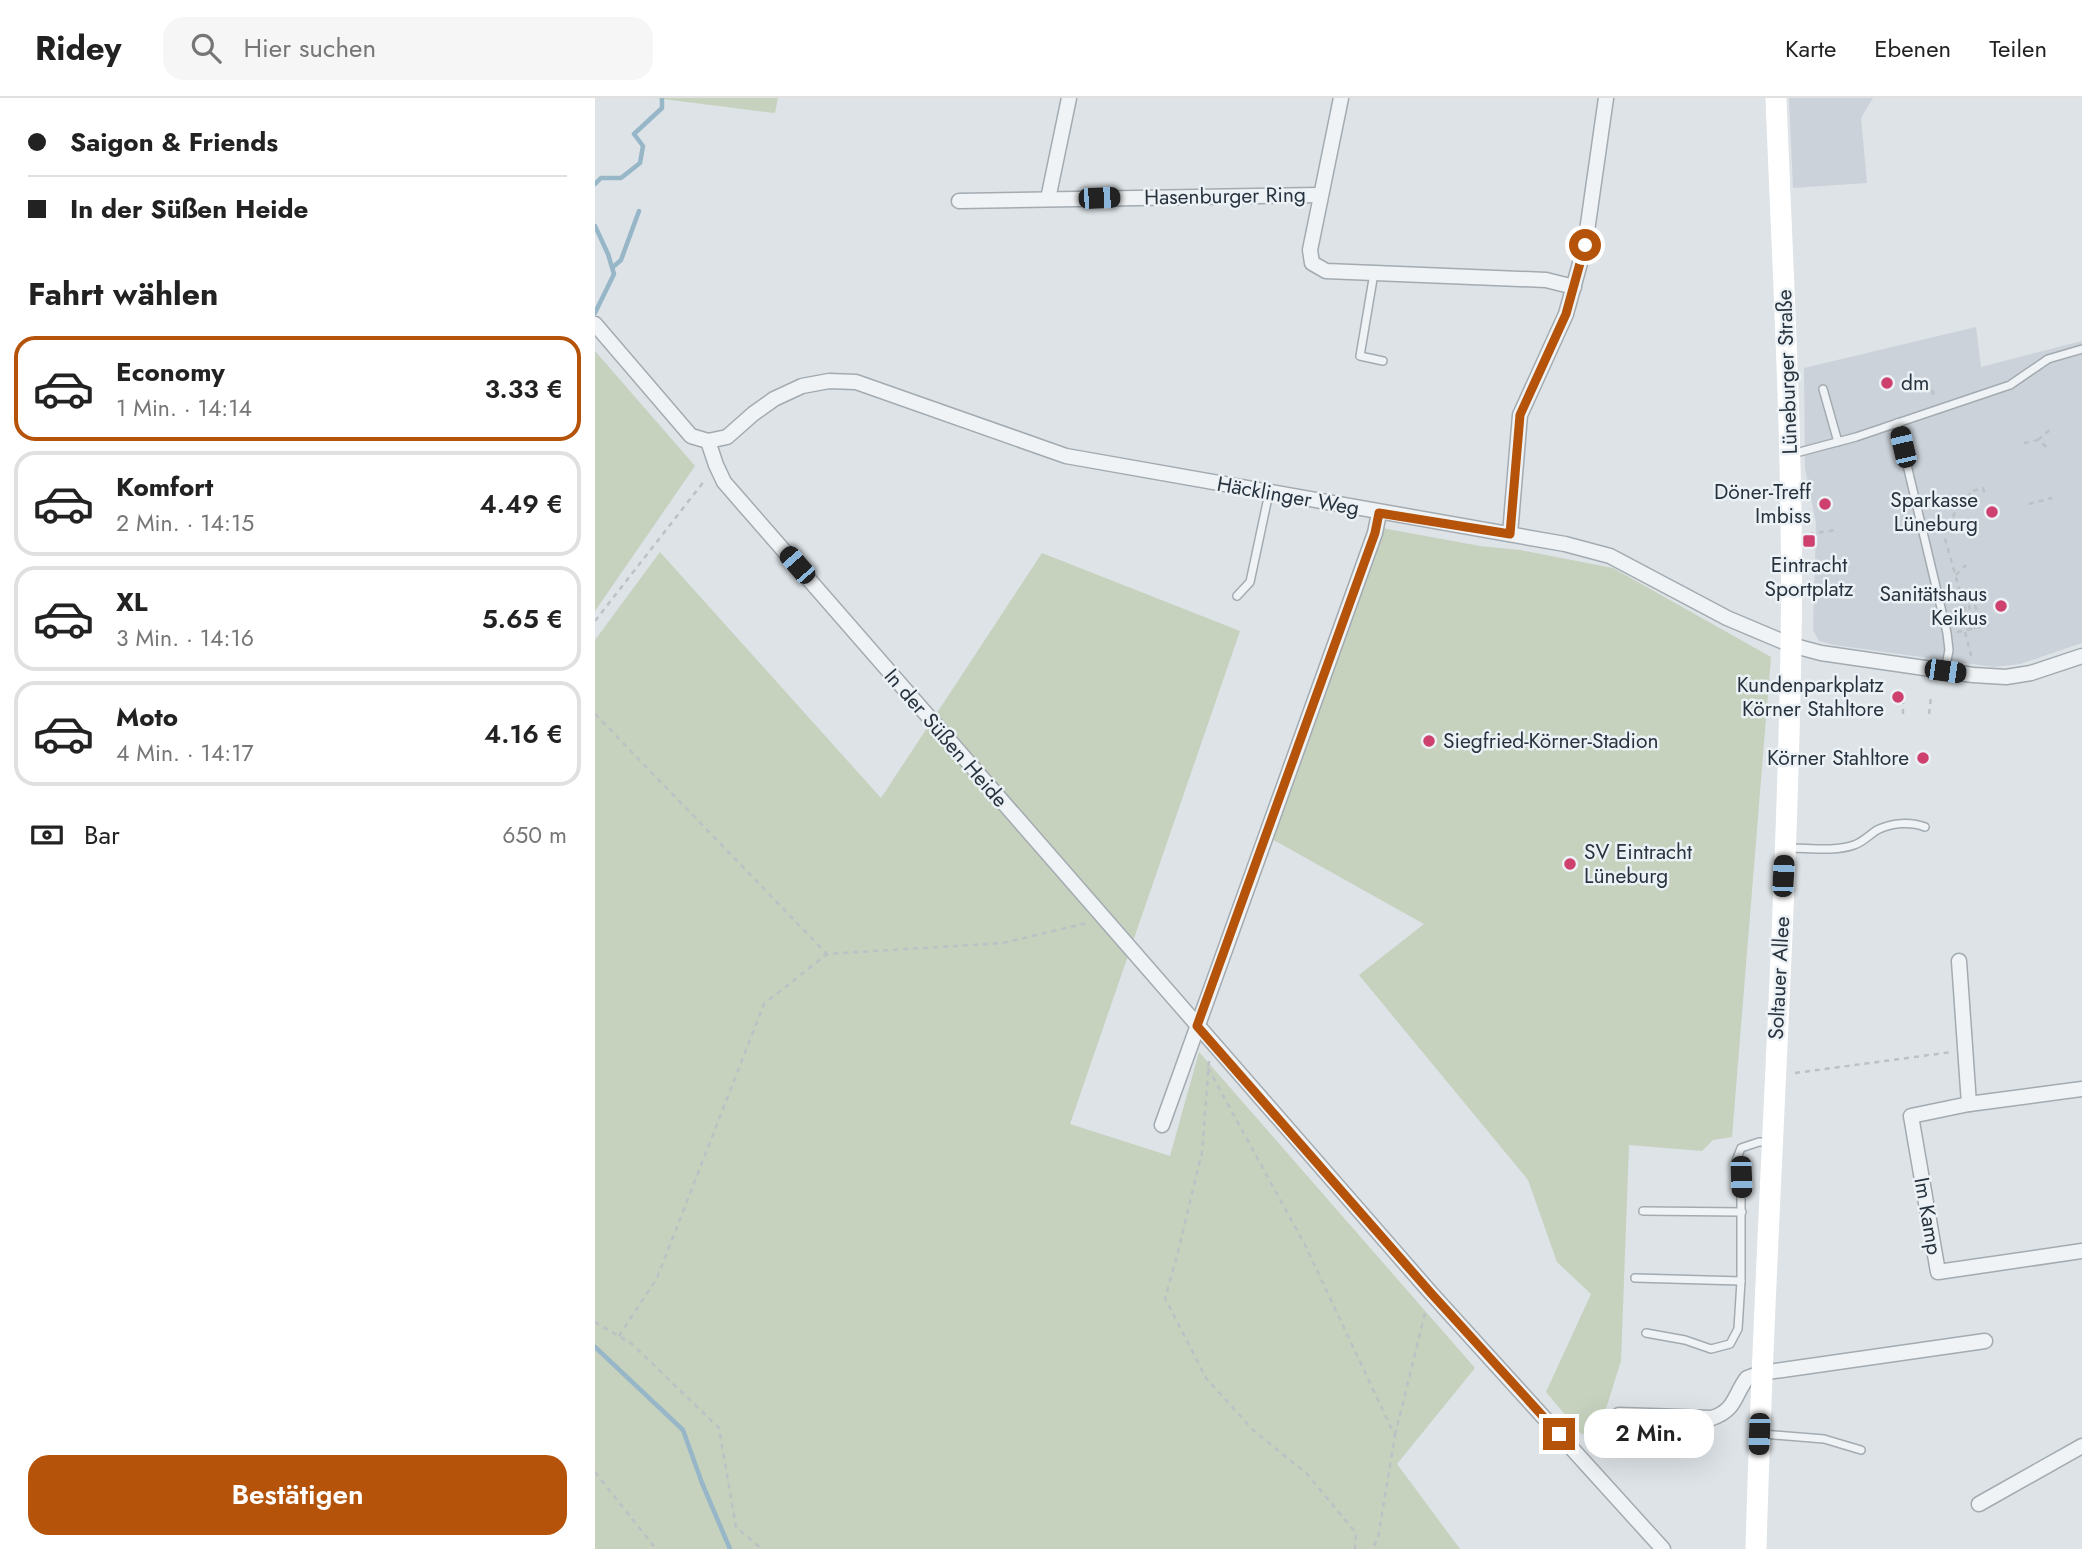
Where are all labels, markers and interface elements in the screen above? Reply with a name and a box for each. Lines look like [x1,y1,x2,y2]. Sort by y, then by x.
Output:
search box [163,17,653,80]
text: Ridey [35,25,121,72]
icon: search [187,29,225,67]
text: Hier suchen [243,29,376,67]
text: Karte [1785,31,1836,66]
text: Ebenen [1874,31,1951,66]
text: Teilen [1989,31,2047,66]
text: Saigon & Friends [70,123,278,161]
street label: Hasenburger Ring [1144,180,1306,212]
car [1078,187,1121,209]
text: In der Süßen Heide [70,190,308,228]
route start [1569,229,1601,261]
text: Fahrt wählen [28,271,218,317]
street label: Lüneburger Straße [1769,289,1805,455]
text: Economy [116,353,225,391]
icon: car [32,357,95,420]
place label: dm [1901,368,1929,398]
text: 3.33 € [484,370,563,408]
marker: dm [1879,375,1895,391]
text: 1 Min. · 14:14 [116,391,252,425]
car [1889,424,1918,470]
text: Komfort [116,468,213,506]
street label: Häcklinger Weg [1214,469,1362,523]
icon: car [32,472,95,535]
place label: Döner-Treff Imbiss [1714,477,1812,531]
text: 4.49 € [480,485,563,523]
place label: Sparkasse Lüneburg [1890,485,1978,539]
marker: Döner-Treff Imbiss [1817,496,1833,512]
marker: Sparkasse Lüneburg [1984,504,2000,520]
text: 2 Min. · 14:15 [116,506,254,540]
marker: Eintracht Sportplatz [1801,533,1817,549]
car [776,542,819,588]
place label: Eintracht Sportplatz [1765,550,1854,604]
place label: Sanitätshaus Keikus [1880,579,1987,633]
text: XL [116,583,148,621]
icon: car [32,587,95,650]
marker: Sanitätshaus Keikus [1993,598,2009,614]
text: 5.65 € [482,600,563,638]
text: 3 Min. · 14:16 [116,621,254,655]
car [1923,658,1968,684]
street label: In der Süßen Heide [877,662,1015,814]
place label: Kundenparkplatz Körner Stahltore [1737,670,1884,724]
marker: Kundenparkplatz Körner Stahltore [1890,689,1906,705]
text: Moto [116,698,178,736]
icon: car [32,702,95,765]
text: 4.16 € [484,715,563,753]
place label: Siegfried-Körner-Stadion [1443,726,1659,756]
marker: Siegfried-Körner-Stadion [1421,733,1437,749]
text: 4 Min. · 14:17 [116,736,254,770]
place label: Körner Stahltore [1767,743,1909,773]
marker: Körner Stahltore [1915,750,1931,766]
icon: cash [28,816,66,854]
text: Bar [84,816,120,854]
text: 650 m [502,818,567,852]
place label: SV Eintracht Lüneburg [1584,837,1692,891]
car [1772,854,1795,898]
marker: SV Eintracht Lüneburg [1562,856,1578,872]
street label: Soltauer Allee [1761,915,1797,1040]
car [1730,1156,1753,1198]
street label: Im Kamp [1906,1175,1950,1257]
callout: 2 Min. [1583,1410,1713,1458]
car [1748,1413,1771,1455]
text: 2 Min. [1615,1416,1683,1450]
route end [1543,1418,1575,1450]
button: Bestätigen [28,1455,567,1535]

